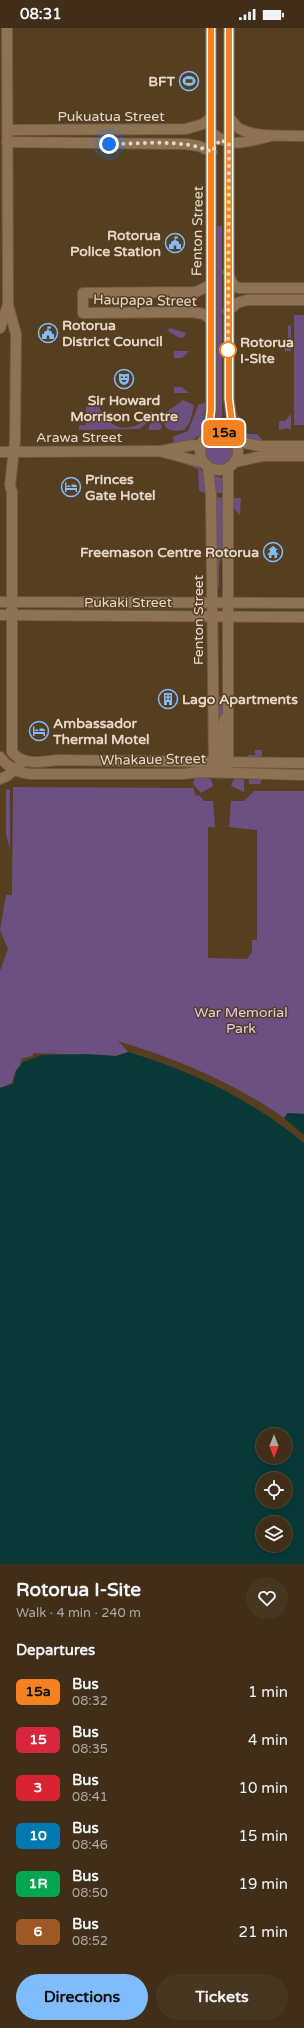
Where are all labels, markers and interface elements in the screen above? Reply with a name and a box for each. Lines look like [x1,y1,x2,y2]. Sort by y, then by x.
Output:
text: 08:31 [20,5,62,23]
sports icon: BFT [178,70,200,92]
place label: BFT [148,73,175,90]
street label: Pukuatua Street [57,108,165,125]
your location [99,134,119,154]
street label: Fenton Street [188,185,207,276]
place label: Rotorua Police Station [70,227,161,260]
public building icon: Rotorua Police Station [164,232,186,254]
street label: Haupapa Street [93,291,198,310]
place label: Rotorua District Council [62,317,163,350]
public building icon: Rotorua District Council [37,322,59,344]
place label: Rotorua I-Site [240,334,294,367]
marker: Rotorua I-Site [219,341,237,359]
theatre icon: Sir Howard Morrison Centre [113,368,135,390]
place label: Sir Howard Morrison Centre [70,392,178,425]
line badge: 15a [201,420,247,446]
text: 15a [211,424,237,441]
street label: Arawa Street [36,429,123,446]
place label: Princes Gate Hotel [85,471,156,504]
hotel icon: Princes Gate Hotel [60,476,82,498]
temple icon: Freemason Centre Rotorua [262,541,284,563]
place label: Freemason Centre Rotorua [80,544,259,561]
street label: Fenton Street [190,574,207,665]
street label: Pukaki Street [84,594,173,611]
building icon: Lago Apartments [157,688,179,710]
place label: Lago Apartments [182,691,298,708]
place label: Ambassador Thermal Motel [52,715,150,748]
hotel icon: Ambassador Thermal Motel [28,720,50,742]
street label: Whakaue Street [100,750,207,769]
park label: War Memorial Park [194,1004,288,1037]
north arrow [256,1428,292,1464]
map controls [256,1428,292,1552]
button: locate [256,1472,292,1508]
button: layers [256,1516,292,1552]
button: heart [246,1577,288,1619]
text: Rotorua I-Site [16,1579,141,1601]
text: Walk · 4 min · 240 m [16,1605,141,1621]
text: Departures [16,1641,95,1659]
text: Bus [72,1675,99,1693]
text: 15a [25,1683,51,1700]
text: 1 min [248,1683,288,1701]
text: 08:32 [72,1693,108,1709]
text: Bus [72,1723,99,1741]
text: 15 [29,1731,47,1748]
text: 4 min [248,1731,288,1749]
text: 08:35 [72,1741,108,1757]
text: Bus [72,1771,99,1789]
text: 3 [34,1779,42,1796]
text: 10 min [239,1779,288,1797]
text: 08:41 [72,1789,108,1805]
text: Bus [72,1819,99,1837]
text: 10 [29,1827,47,1844]
text: 15 min [239,1827,288,1845]
text: 08:46 [72,1837,108,1853]
text: Bus [72,1867,99,1885]
text: 1R [29,1875,47,1892]
text: 19 min [239,1875,288,1893]
text: 08:50 [72,1885,108,1901]
text: Bus [72,1915,99,1933]
text: 6 [34,1923,42,1940]
text: 21 min [239,1923,288,1941]
text: 08:52 [72,1933,108,1949]
button: Directions [16,1974,148,2020]
button: Tickets [156,1974,288,2020]

